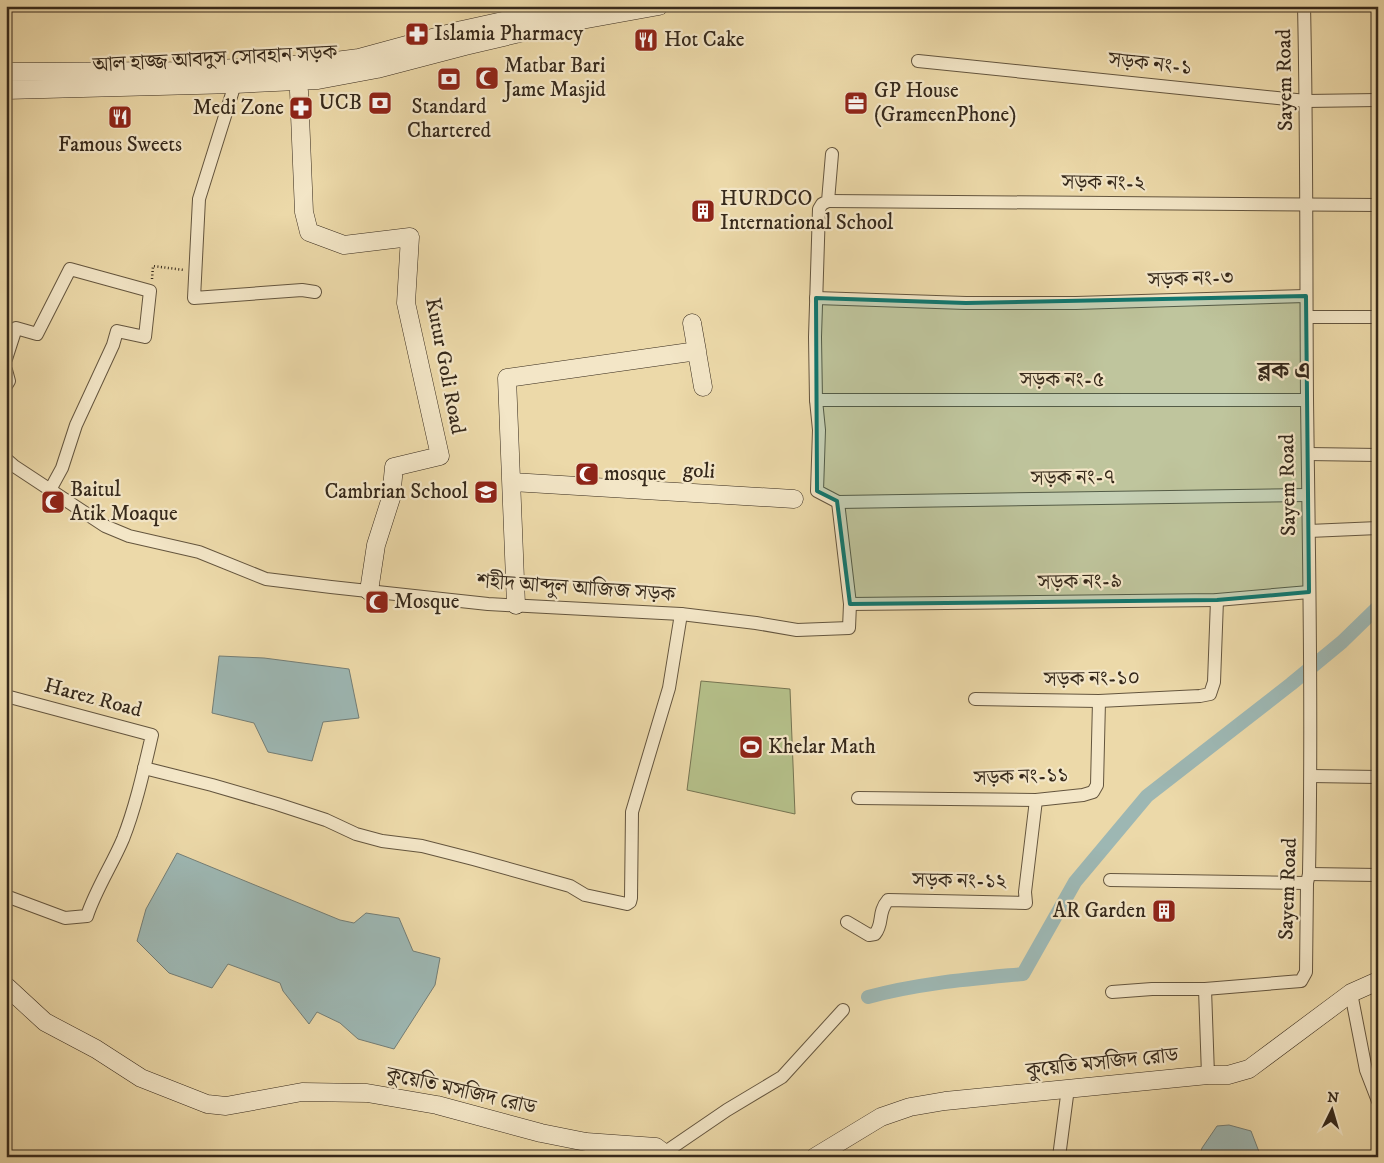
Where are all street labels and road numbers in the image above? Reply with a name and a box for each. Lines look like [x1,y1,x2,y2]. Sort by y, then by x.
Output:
street label: Sayem Road [1271,28,1299,131]
street label: আল হাজ্জ আবদুস সোবহান সড়ক [91,40,339,78]
street label: সড়ক নং-১ [1106,47,1193,81]
street label: সড়ক নং-২ [1060,169,1146,197]
street label: সড়ক নং-৩ [1146,264,1235,294]
street label: Kutur Goli Road [419,296,471,437]
street label: সড়ক নং-৫ [1019,367,1104,393]
street label: Sayem Road [1274,433,1302,536]
street label: goli [682,457,716,485]
street label: সড়ক নং-৭ [1030,464,1115,492]
street label: শহীদ আব্দুল আজিজ সড়ক [475,568,677,608]
street label: সড়ক নং-৯ [1036,568,1123,596]
street label: সড়ক নং-১০ [1043,665,1140,693]
street label: Harez Road [41,672,145,724]
street label: সড়ক নং-১১ [972,762,1069,792]
street label: Sayem Road [1273,837,1303,941]
street label: সড়ক নং-১২ [911,867,1008,895]
street label: কুয়েতি মসজিদ রোড [1024,1042,1180,1084]
street label: কুয়েতি মসজিদ রোড [383,1061,539,1121]

